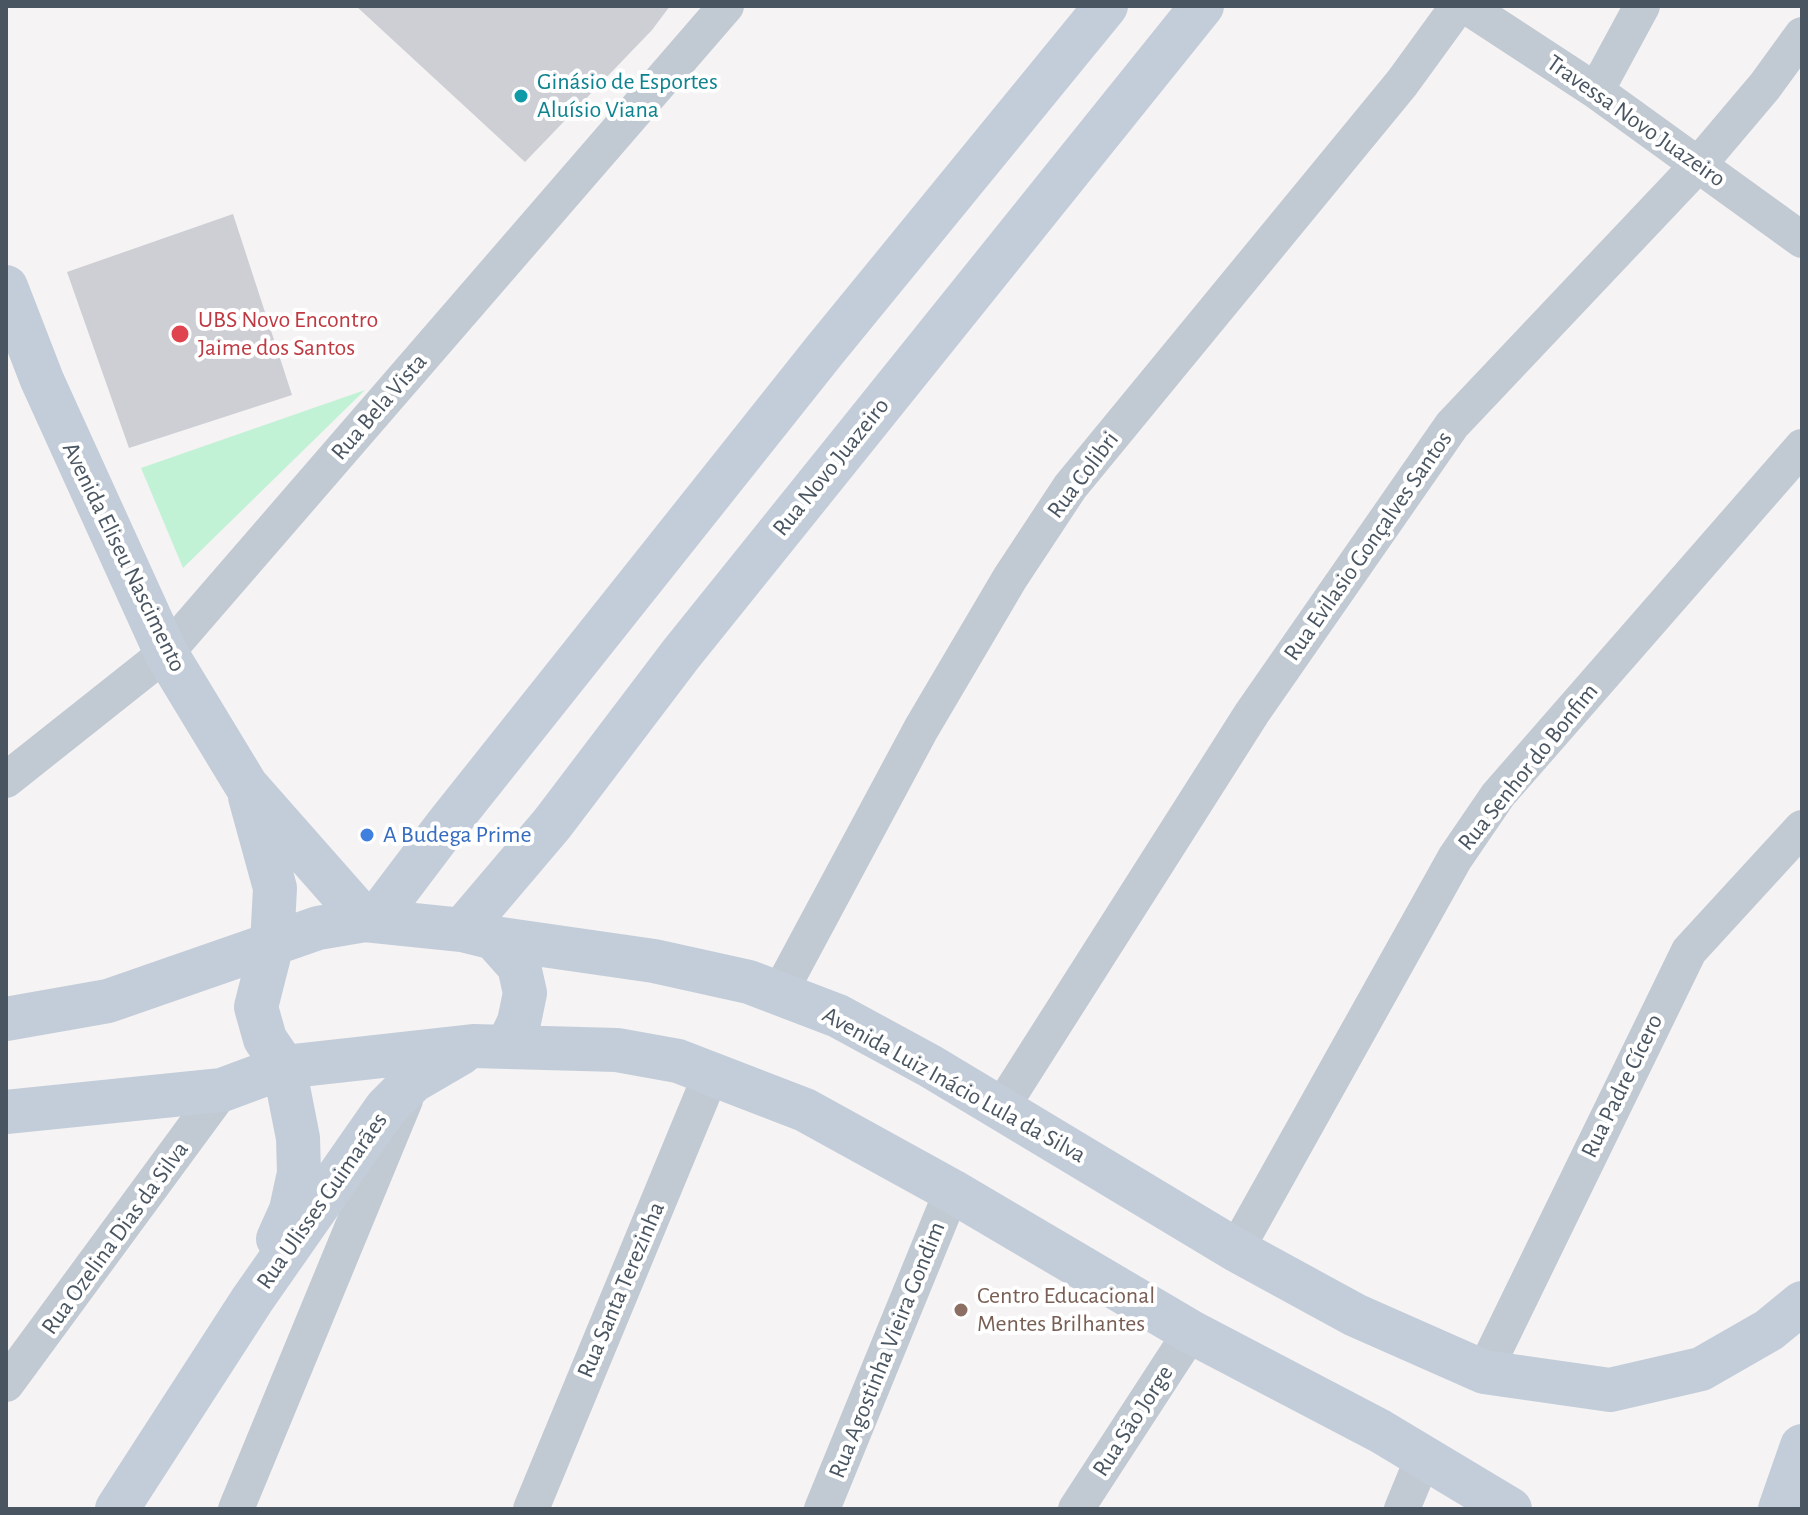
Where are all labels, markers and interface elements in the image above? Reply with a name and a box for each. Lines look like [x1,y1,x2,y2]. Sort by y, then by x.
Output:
street label: Travessa Novo Juazeiro [1541,49,1731,193]
place label: Ginásio de Esportes Aluísio Viana [537,68,718,124]
marker: Ginásio de Esportes Aluísio Viana [512,87,530,105]
place label: UBS Novo Encontro Jaime dos Santos [198,306,378,362]
marker: UBS Novo Encontro Jaime dos Santos [169,323,191,345]
street label: Rua Bela Vista [325,348,433,466]
street label: Rua Novo Juazeiro [766,392,896,542]
street label: Rua Colibri [1041,426,1125,524]
street label: Rua Evilasio Gonçalves Santos [1278,426,1458,666]
street label: Avenida Eliseu Nascimento [56,437,192,677]
street label: Rua Senhor do Bonfim [1452,677,1604,857]
place label: A Budega Prime [383,821,532,849]
marker: A Budega Prime [358,826,376,844]
street label: Avenida Luiz Inácio Lula da Silva [817,1000,1091,1170]
street label: Rua Padre Cícero [1575,1009,1669,1163]
street label: Rua Ulisses Guimarães [250,1107,394,1295]
street label: Rua Ozelina Dias da Silva [35,1136,195,1340]
street label: Rua Santa Terezinha [571,1198,671,1382]
street label: Rua Agostinha Vieira Gondim [822,1218,952,1482]
place label: Centro Educacional Mentes Brilhantes [977,1282,1155,1338]
marker: Centro Educacional Mentes Brilhantes [952,1301,970,1319]
street label: Rua São Jorge [1086,1360,1180,1482]

